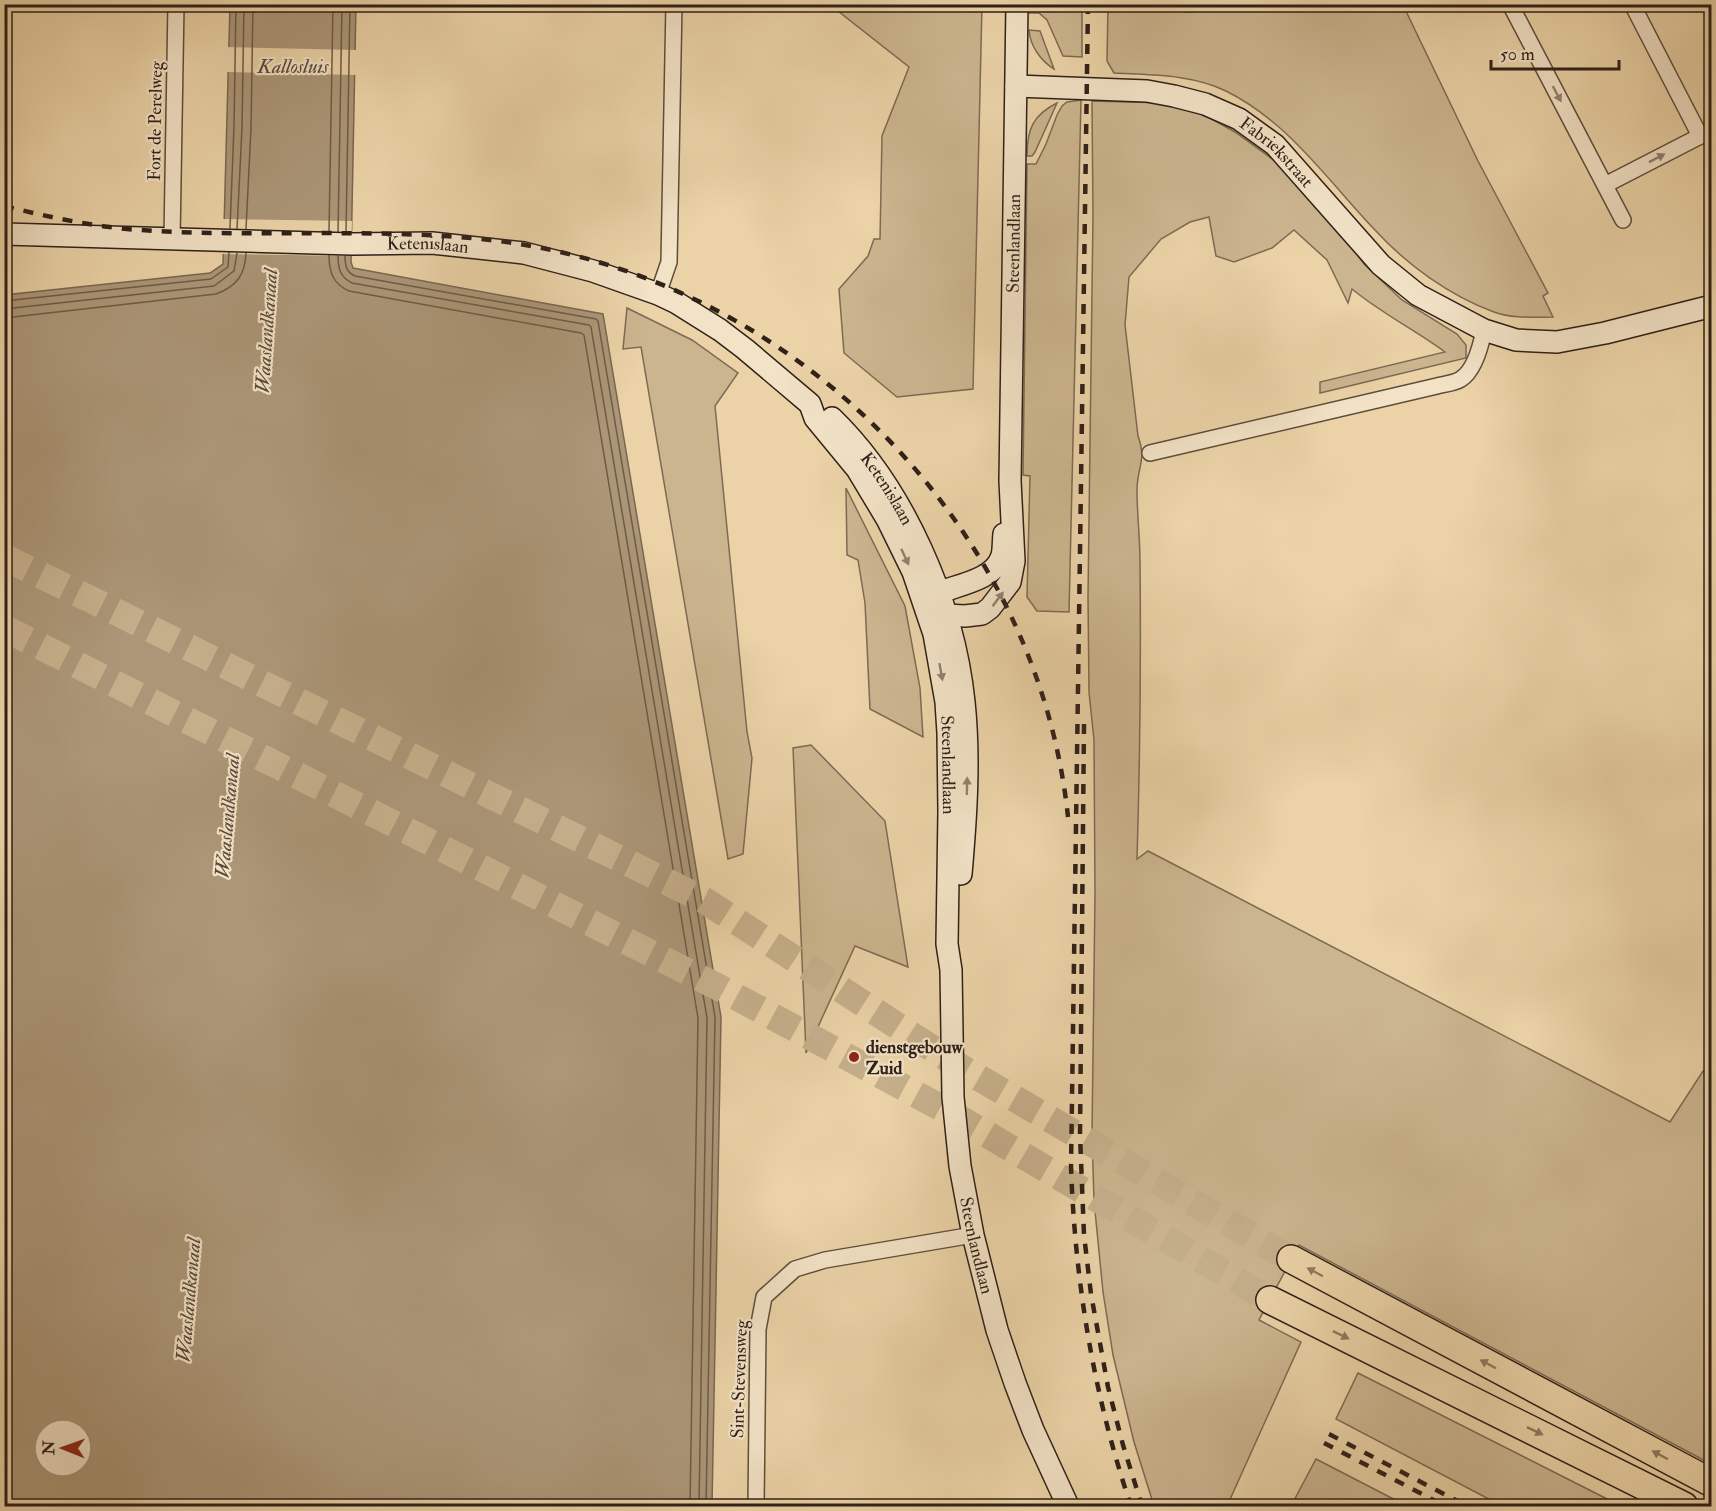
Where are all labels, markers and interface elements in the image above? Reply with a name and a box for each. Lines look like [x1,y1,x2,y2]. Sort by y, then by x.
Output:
scale bar [1491,33,1618,71]
text: 50 m [1500,43,1535,66]
water label: Kallosluis [256,54,329,79]
street label: Fort de Perelweg [143,60,168,181]
one-way arrow [1552,85,1562,102]
street label: Fabriekstraat [1235,112,1318,193]
one-way arrow [1649,153,1666,163]
street label: Steenlandlaan [1002,194,1026,293]
street label: Ketenislaan [387,232,470,259]
water label: Waaslandkanaal [250,266,283,394]
street label: Ketenislaan [855,448,918,529]
one-way arrow [901,549,910,566]
one-way arrow [991,591,1003,606]
one-way arrow [937,662,946,681]
street label: Steenlandlaan [935,715,960,815]
water label: Waaslandkanaal [210,751,246,879]
one-way arrow [962,777,972,796]
place label: dienstgebouw Zuid [866,1036,964,1080]
marker: dienstgebouw Zuid [847,1050,861,1064]
street label: Steenlandlaan [954,1195,998,1297]
water label: Waaslandkanaal [171,1235,207,1363]
one-way arrow [1307,1267,1324,1277]
street label: Sint-Stevensweg [726,1318,753,1439]
one-way arrow [1332,1331,1349,1340]
one-way arrow [1479,1359,1496,1369]
north arrow [33,1418,93,1478]
one-way arrow [1526,1426,1543,1436]
text: N [39,1440,59,1456]
one-way arrow [1651,1450,1668,1460]

